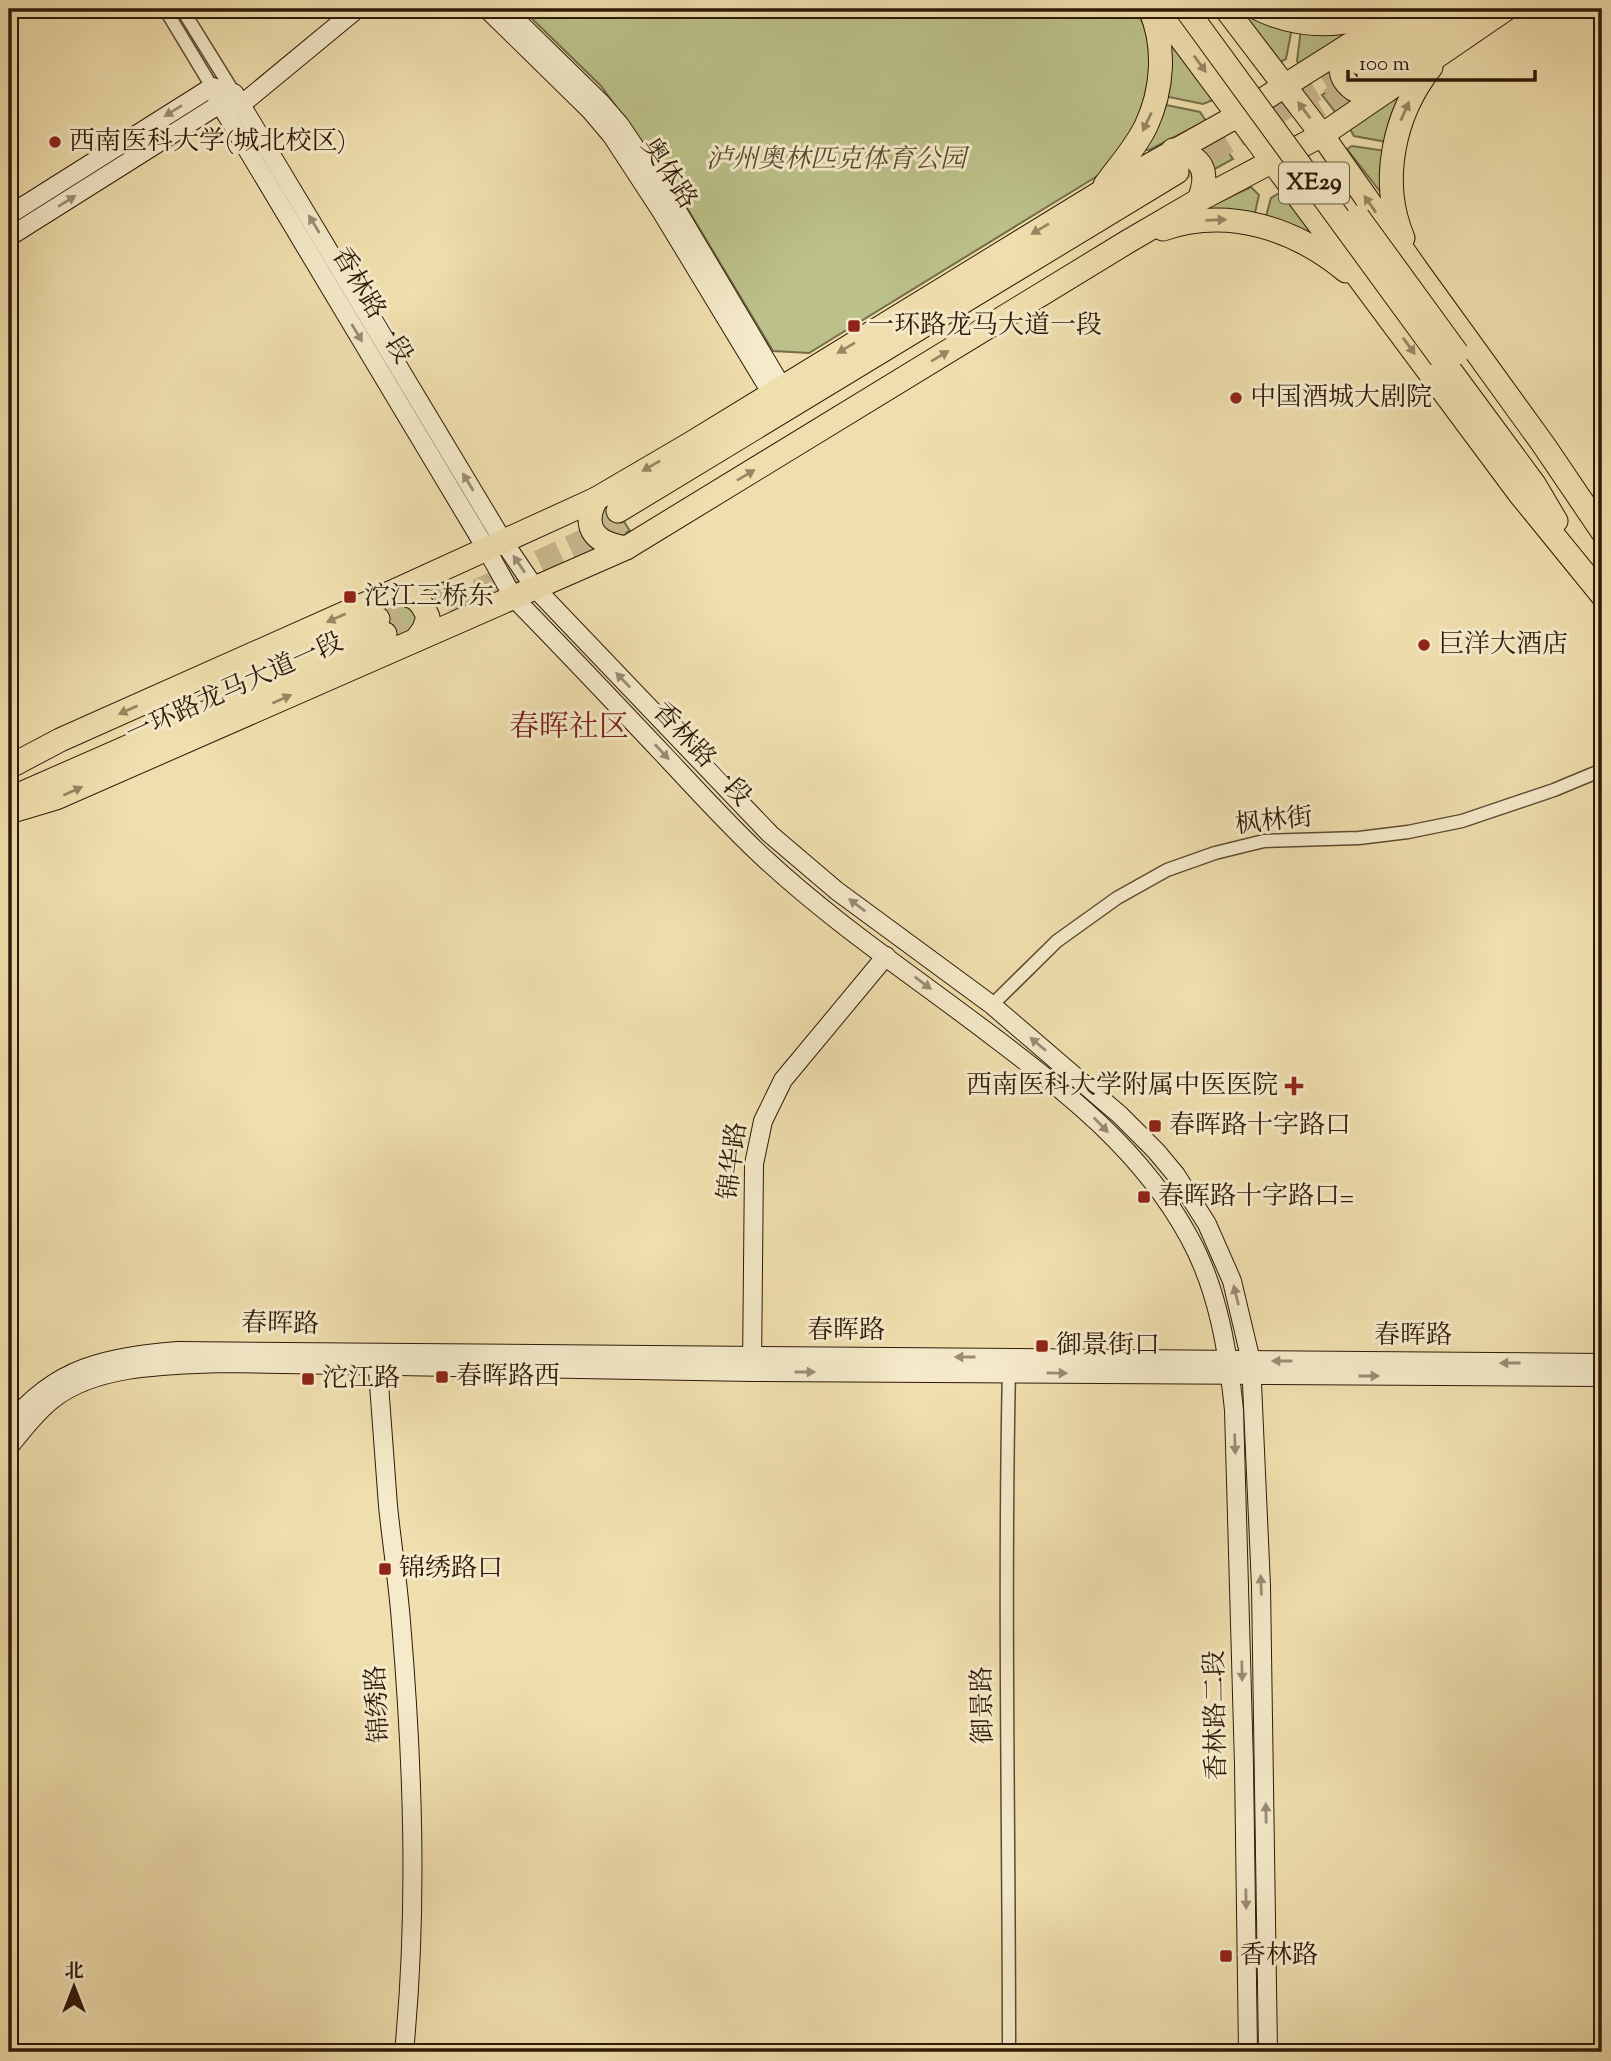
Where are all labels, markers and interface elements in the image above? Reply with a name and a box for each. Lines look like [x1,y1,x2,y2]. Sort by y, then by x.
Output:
scale bar [1348,38,1536,82]
text: 100 m [1359,50,1410,80]
one-way arrow [1192,55,1206,73]
one-way arrow [1400,100,1411,121]
one-way arrow [1296,102,1311,120]
one-way arrow [164,105,183,118]
one-way arrow [1141,112,1153,132]
place label: 西南医科大学(城北校区) [69,124,346,161]
street label: 奥体路 [631,131,705,217]
marker: 西南医科大学(城北校区) [47,134,63,150]
park label: 泸州奥林匹克体育公园 [706,142,970,179]
road number: XE29 [1279,162,1349,204]
one-way arrow [57,194,76,207]
one-way arrow [1363,195,1377,213]
one-way arrow [307,214,320,233]
one-way arrow [1206,215,1228,226]
one-way arrow [1030,223,1049,236]
street label: 香林路一段 [322,241,420,371]
place label: 一环路龙马大道一段 [868,308,1102,345]
marker: 一环路龙马大道一段 [846,318,862,334]
one-way arrow [350,323,363,342]
one-way arrow [1402,337,1416,355]
one-way arrow [836,342,855,355]
one-way arrow [931,350,950,363]
place label: 中国酒城大剧院 [1250,380,1432,417]
marker: 中国酒城大剧院 [1228,390,1244,406]
one-way arrow [642,460,661,473]
one-way arrow [736,469,756,482]
one-way arrow [462,473,474,492]
one-way arrow [512,555,526,573]
place label: 沱江三桥东 [364,579,494,616]
marker: 沱江三桥东 [342,589,358,605]
one-way arrow [325,613,346,624]
street label: 一环路龙马大道一段 [121,625,349,753]
place label: 巨洋大酒店 [1438,627,1568,664]
marker: 巨洋大酒店 [1416,637,1432,653]
one-way arrow [616,672,632,689]
one-way arrow [271,693,292,704]
street label: 香林路一段 [643,695,759,815]
one-way arrow [118,704,138,716]
district label: 春晖社区 [509,707,629,750]
one-way arrow [653,744,670,761]
one-way arrow [63,785,84,796]
street label: 枫林街 [1233,800,1315,844]
one-way arrow [848,899,866,913]
one-way arrow [914,976,932,990]
one-way arrow [1029,1037,1046,1052]
place label: 西南医科大学附属中医医院 [966,1068,1278,1105]
marker: 西南医科大学附属中医医院 [1284,1076,1304,1096]
place label: 春晖路十字路口 [1169,1108,1351,1145]
one-way arrow [1093,1116,1110,1133]
marker: 春晖路十字路口 [1147,1118,1163,1134]
street label: 锦华路 [711,1120,757,1202]
place label: 春晖路十字路口= [1158,1179,1354,1216]
marker: 春晖路十字路口= [1136,1189,1152,1205]
one-way arrow [1230,1284,1241,1306]
street label: 春晖路 [241,1306,319,1344]
street label: 春晖路 [807,1313,885,1350]
street label: 春晖路 [1374,1318,1452,1355]
place label: 御景街口 [1056,1328,1160,1365]
marker: 御景街口 [1034,1338,1050,1354]
one-way arrow [953,1351,975,1363]
one-way arrow [1271,1355,1293,1367]
one-way arrow [1498,1357,1520,1369]
place label: 春晖路西 [456,1359,560,1396]
place label: 沱江路 [322,1361,400,1398]
one-way arrow [794,1366,816,1378]
one-way arrow [1046,1367,1068,1379]
marker: 春晖路西 [434,1369,450,1385]
one-way arrow [1359,1370,1381,1382]
marker: 沱江路 [300,1371,316,1387]
one-way arrow [1229,1433,1241,1455]
place label: 锦绣路口 [399,1551,503,1588]
marker: 锦绣路口 [377,1561,393,1577]
one-way arrow [1255,1574,1267,1596]
street label: 香林路二段 [1197,1650,1237,1780]
one-way arrow [1236,1660,1248,1682]
street label: 锦绣路 [358,1664,400,1744]
street label: 御景路 [965,1666,1003,1744]
one-way arrow [1260,1801,1272,1823]
one-way arrow [1240,1888,1252,1910]
place label: 香林路 [1240,1938,1318,1975]
marker: 香林路 [1218,1948,1234,1964]
north arrow [38,1952,108,2022]
text: 北 [64,1959,84,1986]

